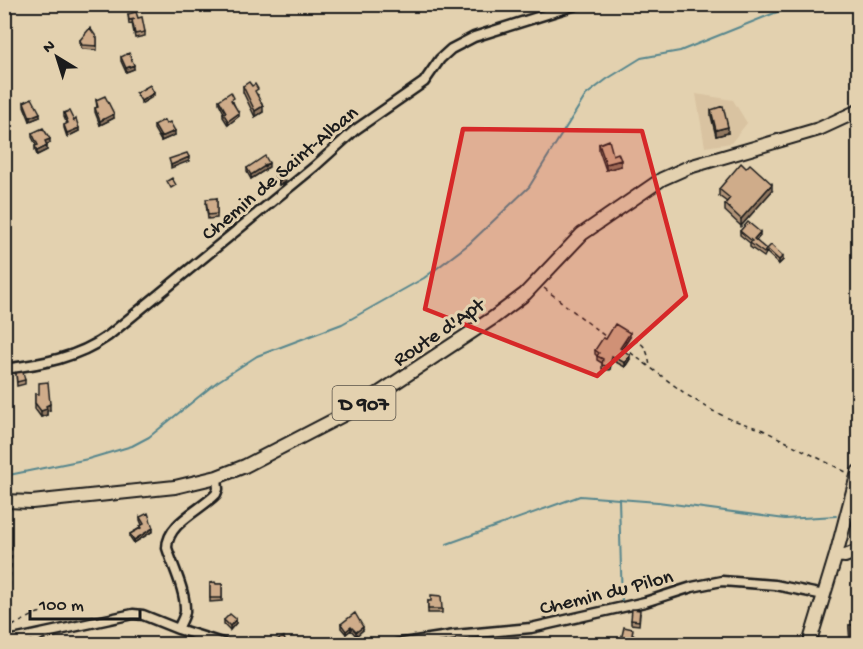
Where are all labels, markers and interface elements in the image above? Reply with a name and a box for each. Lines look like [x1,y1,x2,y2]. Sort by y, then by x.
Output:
north arrow [27,27,87,87]
text: N [40,37,60,59]
street label: Chemin de Saint-Alban [198,102,365,248]
street label: Route d'Apt [389,293,493,374]
road number: D 907 [332,386,395,420]
street label: Chemin du Pilon [538,566,676,623]
scale bar [30,583,140,621]
text: 100 m [38,596,84,617]

